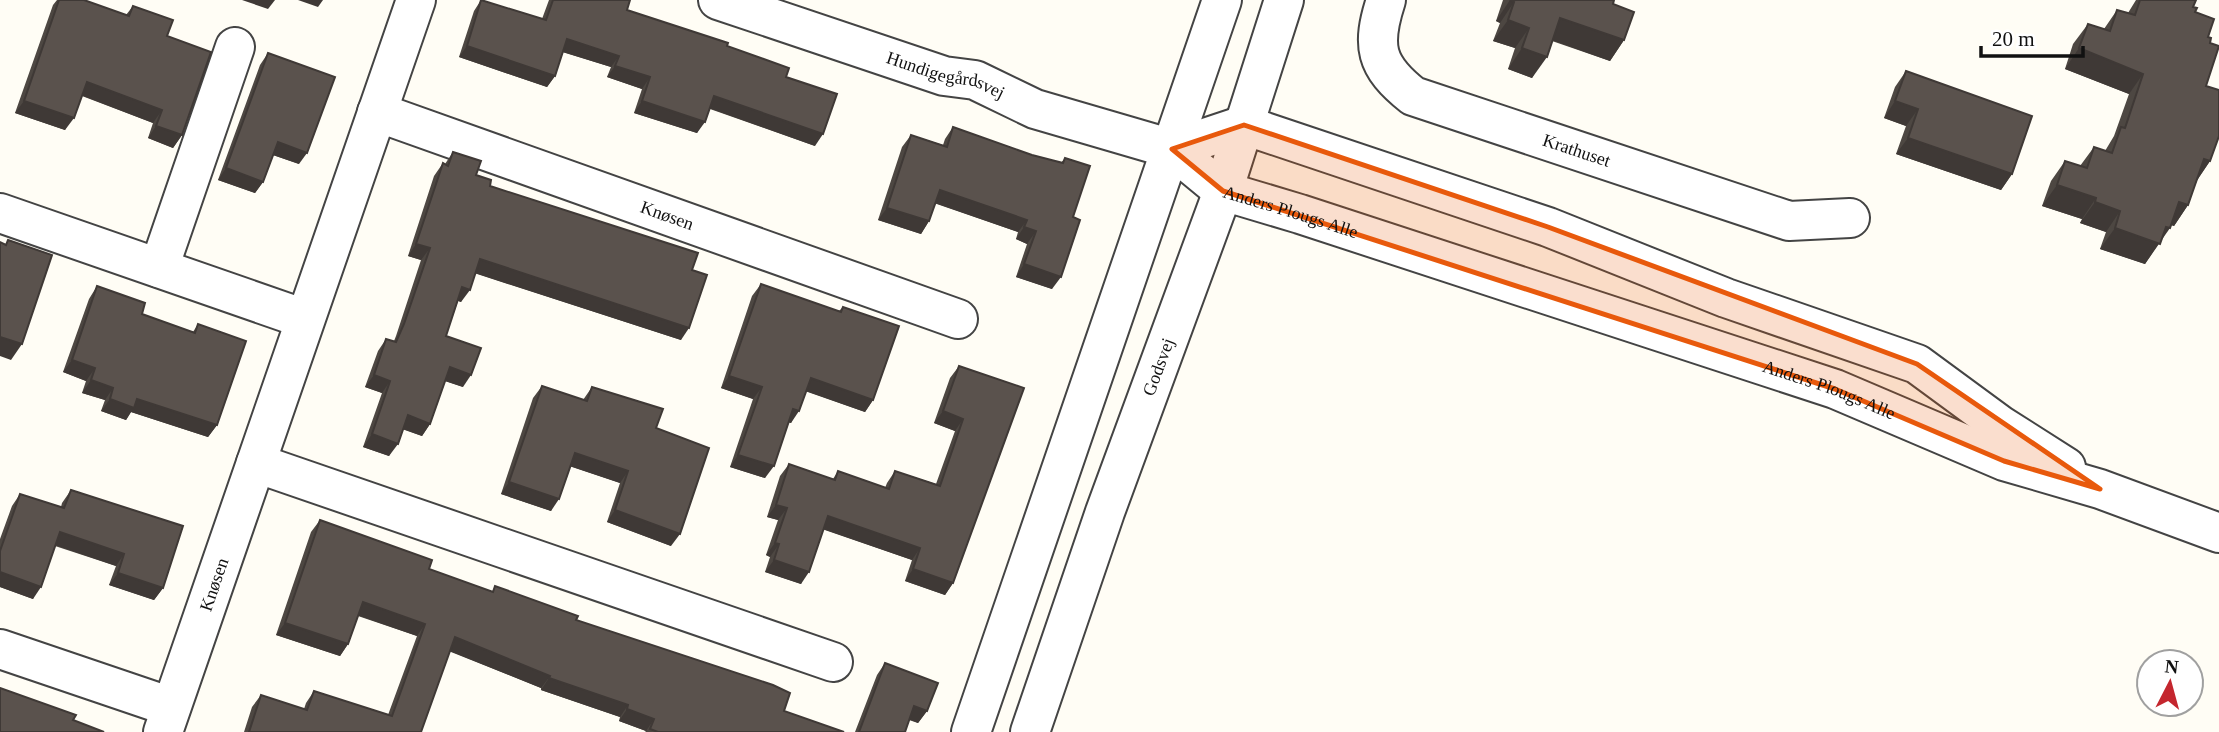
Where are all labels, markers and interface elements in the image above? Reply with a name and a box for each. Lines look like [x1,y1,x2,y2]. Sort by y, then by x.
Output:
scale bar [1981,14,2082,58]
text: 20 m [1992,27,2035,51]
street label: Hundigegårdsvej [884,47,1008,103]
street label: Krathuset [1540,130,1613,171]
street label: Anders Plougs Alle [1221,182,1361,242]
street label: Knøsen [638,197,696,234]
street label: Godsvej [1139,335,1178,399]
street label: Anders Plougs Alle [1760,356,1898,424]
street label: Knøsen [196,555,232,614]
north arrow [2135,648,2205,718]
text: N [2164,655,2180,678]

